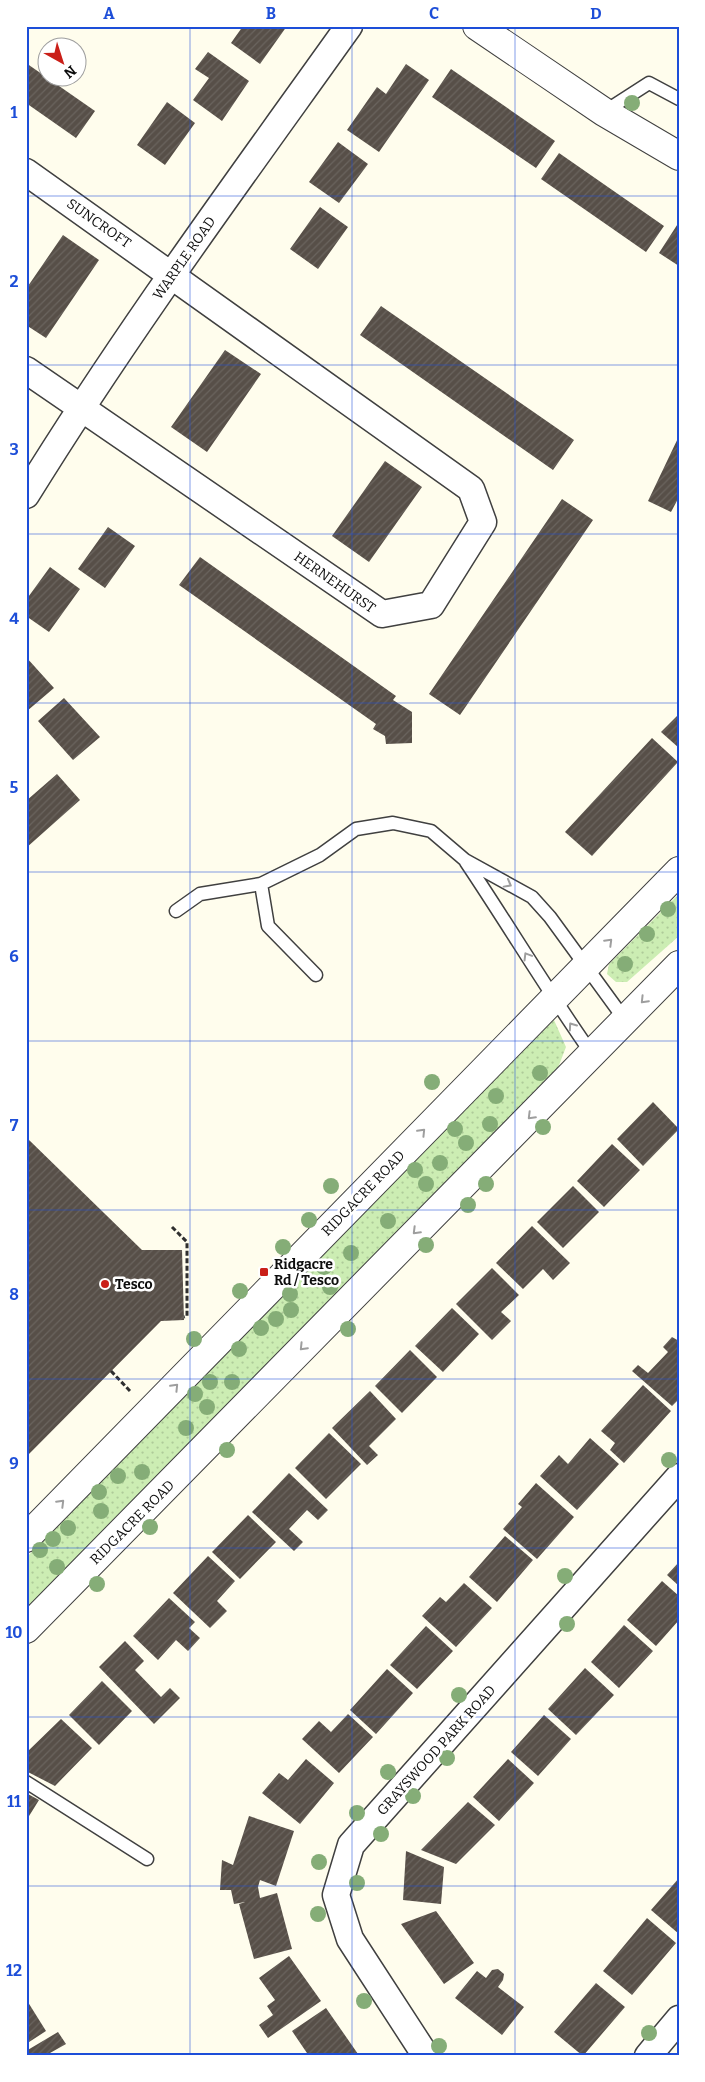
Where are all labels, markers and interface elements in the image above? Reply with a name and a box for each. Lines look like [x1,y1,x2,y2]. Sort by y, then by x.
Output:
text: A [103,4,115,23]
text: B [266,4,276,23]
text: C [429,4,439,23]
text: D [590,4,602,23]
north arrow [38,38,88,88]
text: N [60,62,79,82]
text: 1 [11,103,18,122]
street label: SUNCROFT [63,195,134,252]
street label: WARPLE ROAD [149,213,219,303]
text: 2 [9,272,19,291]
text: 3 [9,440,19,459]
street label: HERNEHURST [291,548,379,617]
text: 4 [9,609,19,628]
text: 5 [10,778,19,797]
one-way arrow [502,877,511,887]
one-way arrow [603,938,612,947]
text: 6 [9,947,19,966]
one-way arrow [523,952,533,961]
one-way arrow [641,994,650,1003]
one-way arrow [569,1022,578,1032]
one-way arrow [528,1111,537,1120]
text: 7 [10,1116,19,1135]
one-way arrow [416,1129,425,1138]
street label: RIDGACRE ROAD [318,1147,408,1240]
one-way arrow [413,1225,422,1234]
place label: Ridgacre Rd / Tesco [274,1256,339,1289]
marker: Ridgacre Rd / Tesco [258,1266,270,1278]
place label: Tesco [115,1276,153,1293]
marker: Tesco [99,1278,111,1290]
text: 8 [9,1285,19,1304]
one-way arrow [300,1342,309,1351]
one-way arrow [169,1384,178,1393]
text: 9 [9,1454,19,1473]
street label: RIDGACRE ROAD [87,1477,178,1568]
one-way arrow [55,1500,64,1509]
text: 10 [5,1623,23,1642]
street label: GRAYSWOOD PARK ROAD [373,1682,499,1819]
text: 11 [7,1792,21,1811]
text: 12 [6,1961,22,1980]

